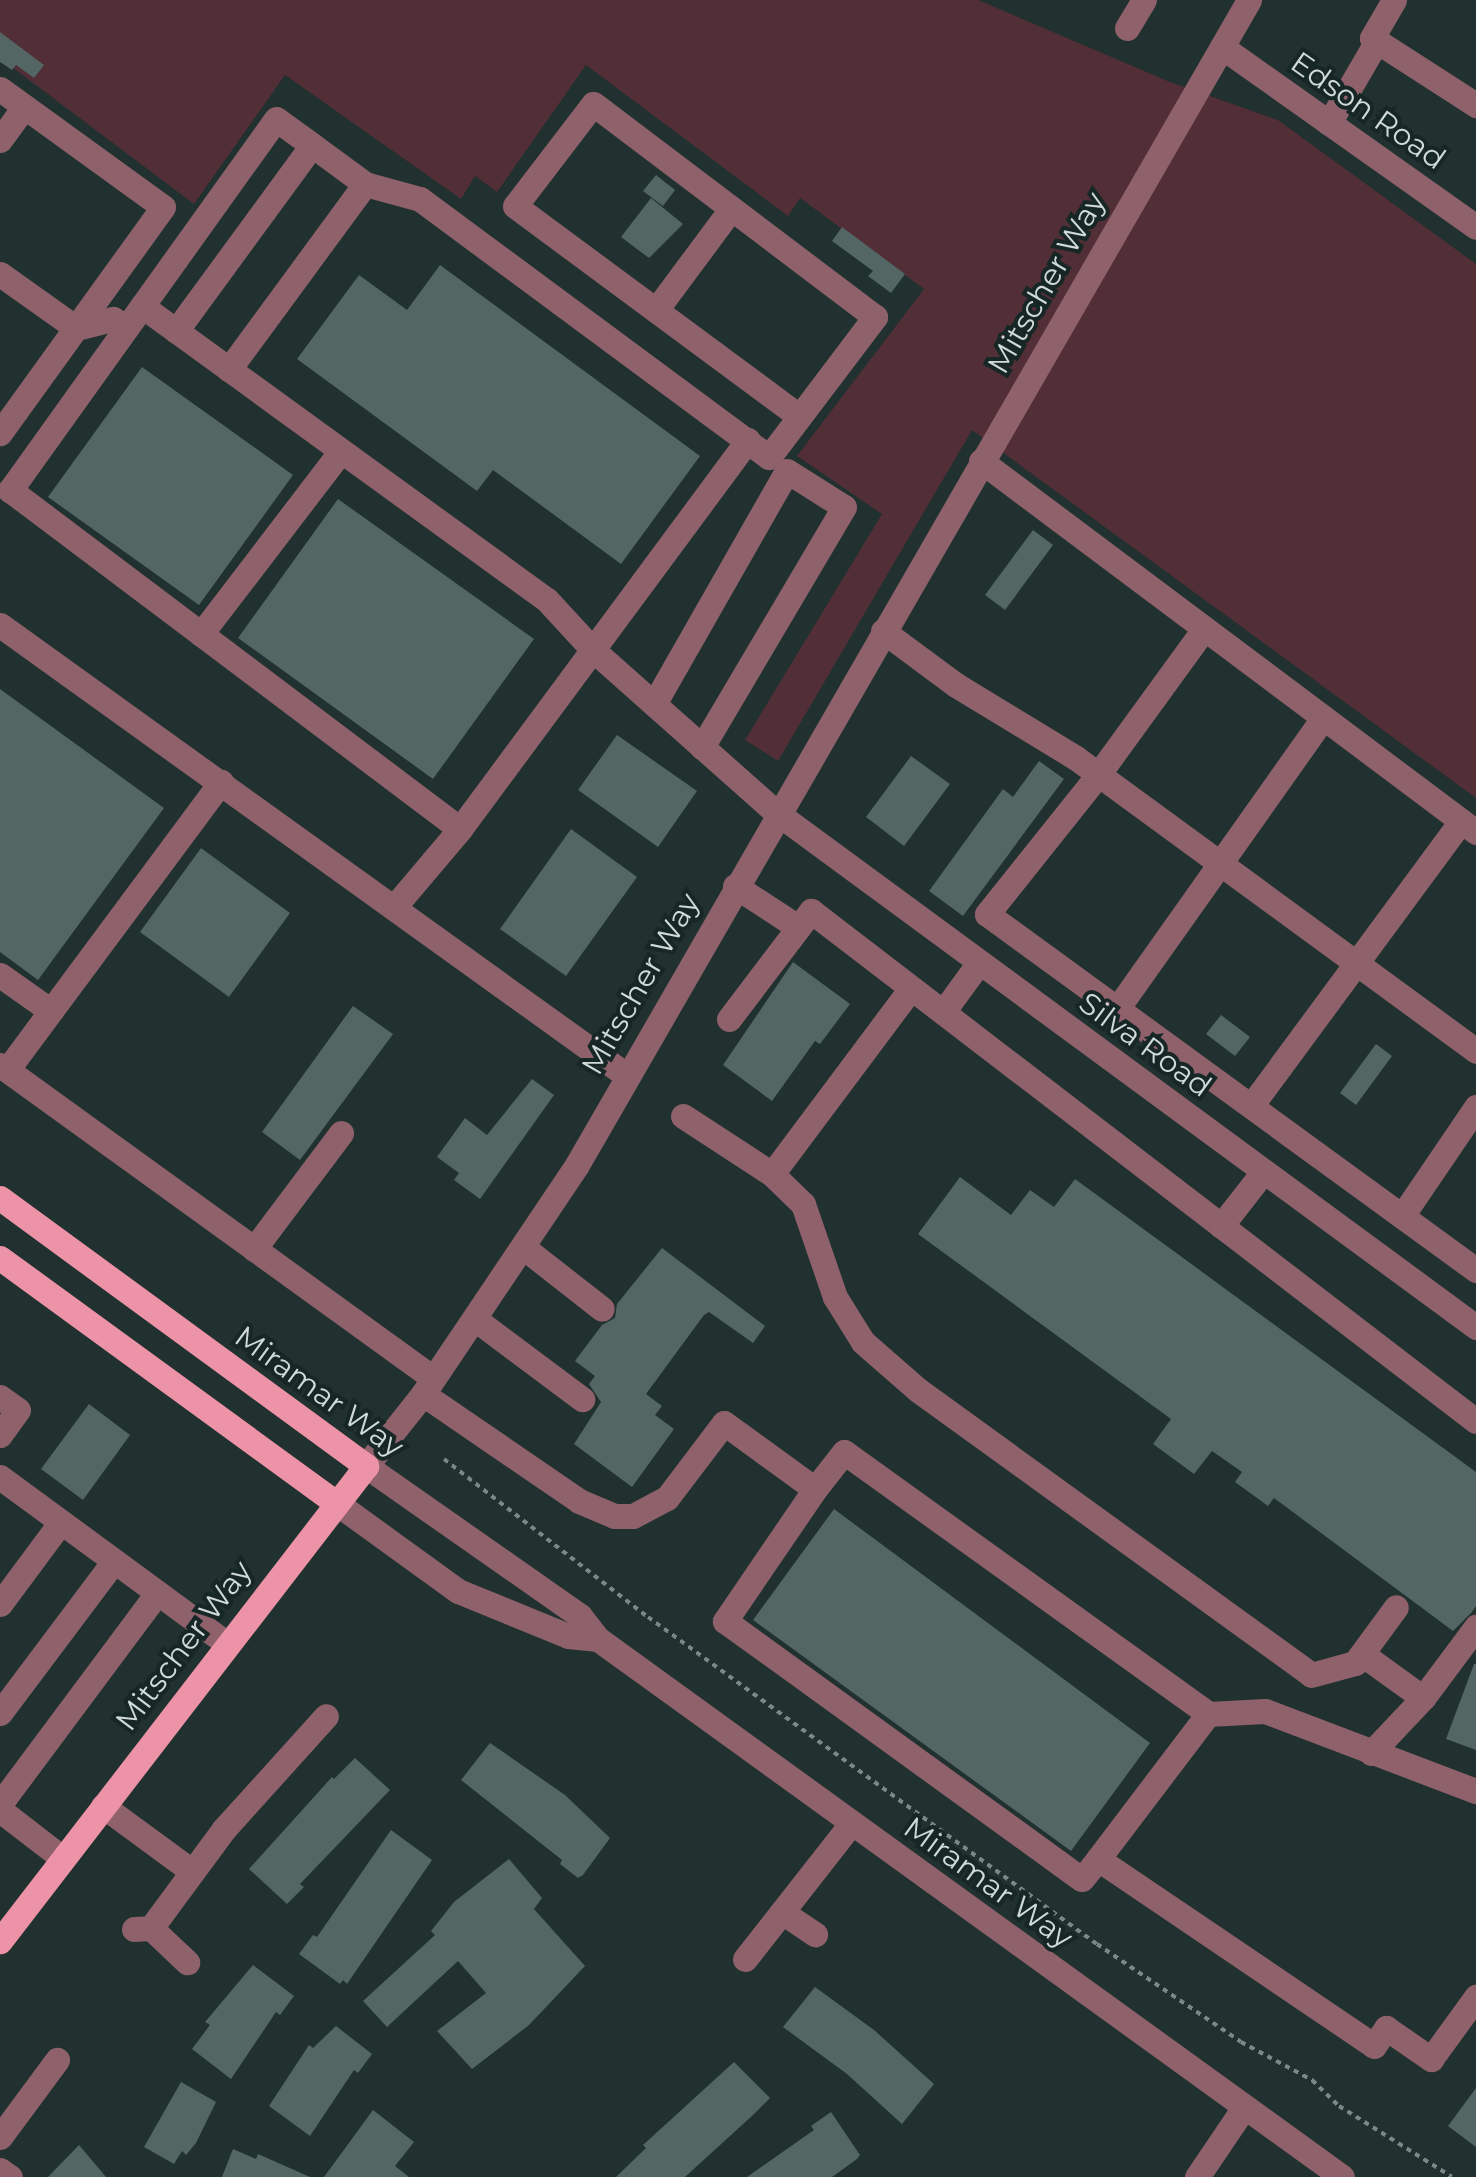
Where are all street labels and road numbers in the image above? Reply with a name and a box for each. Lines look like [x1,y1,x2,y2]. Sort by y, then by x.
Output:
street label: Edson Road [1284,45,1452,177]
street label: Mitscher Way [981,186,1113,380]
street label: Mitscher Way [575,887,707,1081]
street label: Silva Road [1072,985,1218,1105]
street label: Miramar Way [228,1319,410,1465]
street label: Mitscher Way [108,1554,260,1738]
street label: Miramar Way [897,1810,1079,1956]

